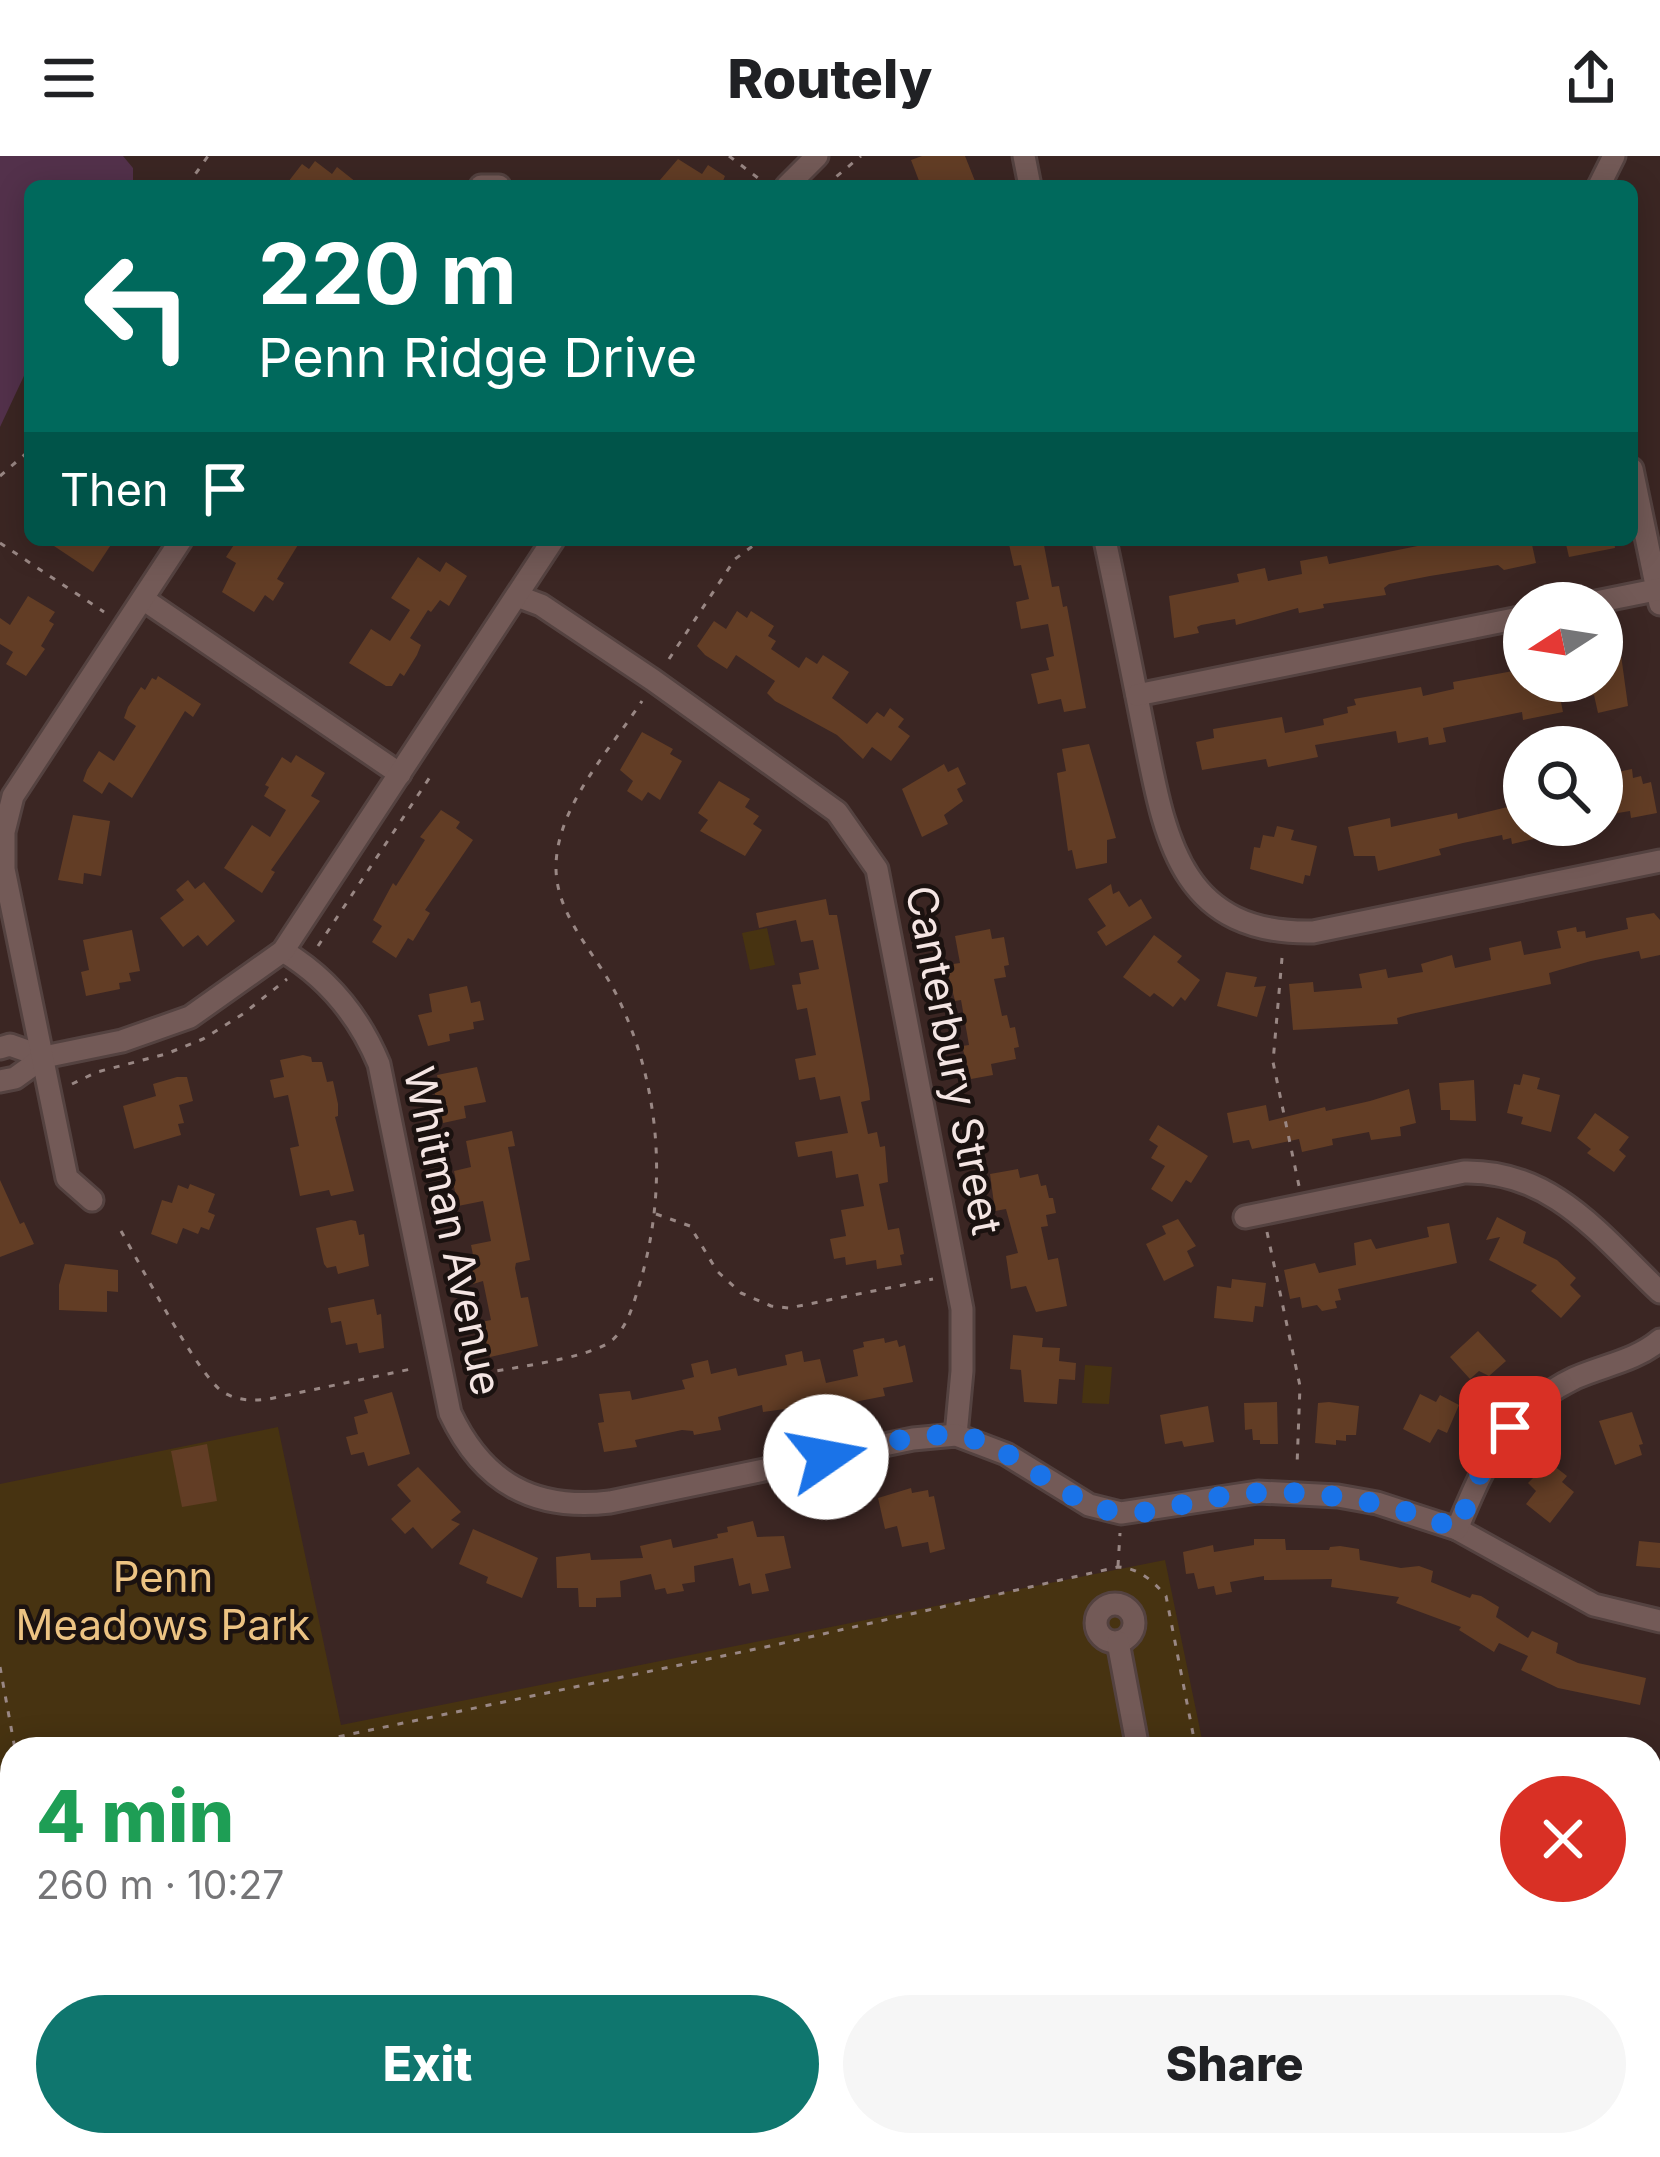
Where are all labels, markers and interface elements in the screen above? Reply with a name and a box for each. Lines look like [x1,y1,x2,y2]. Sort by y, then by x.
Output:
icon: menu [36,45,102,111]
icon: share [1558,45,1624,111]
text: Routely [728,46,932,111]
text: 220 m [258,223,517,324]
icon: left [60,228,216,384]
text: Penn Ridge Drive [258,325,697,390]
icon: arrive [192,456,258,522]
text: Then [60,462,168,517]
north arrow [1503,582,1623,702]
map controls [1503,582,1623,846]
button: search [1503,726,1623,846]
street label: Canterbury Street [896,881,1013,1239]
street label: Whitman Avenue [394,1062,513,1400]
pin [1459,1376,1561,1478]
position arrow [763,1394,889,1520]
icon: arrive [1477,1394,1543,1460]
park label: Penn Meadows Park [16,1551,310,1650]
text: 4 min [36,1772,234,1859]
button: close [1500,1776,1626,1902]
text: 260 m · 10:27 [36,1861,284,1908]
button: Exit [36,1995,819,2133]
button: Share [843,1995,1626,2133]

